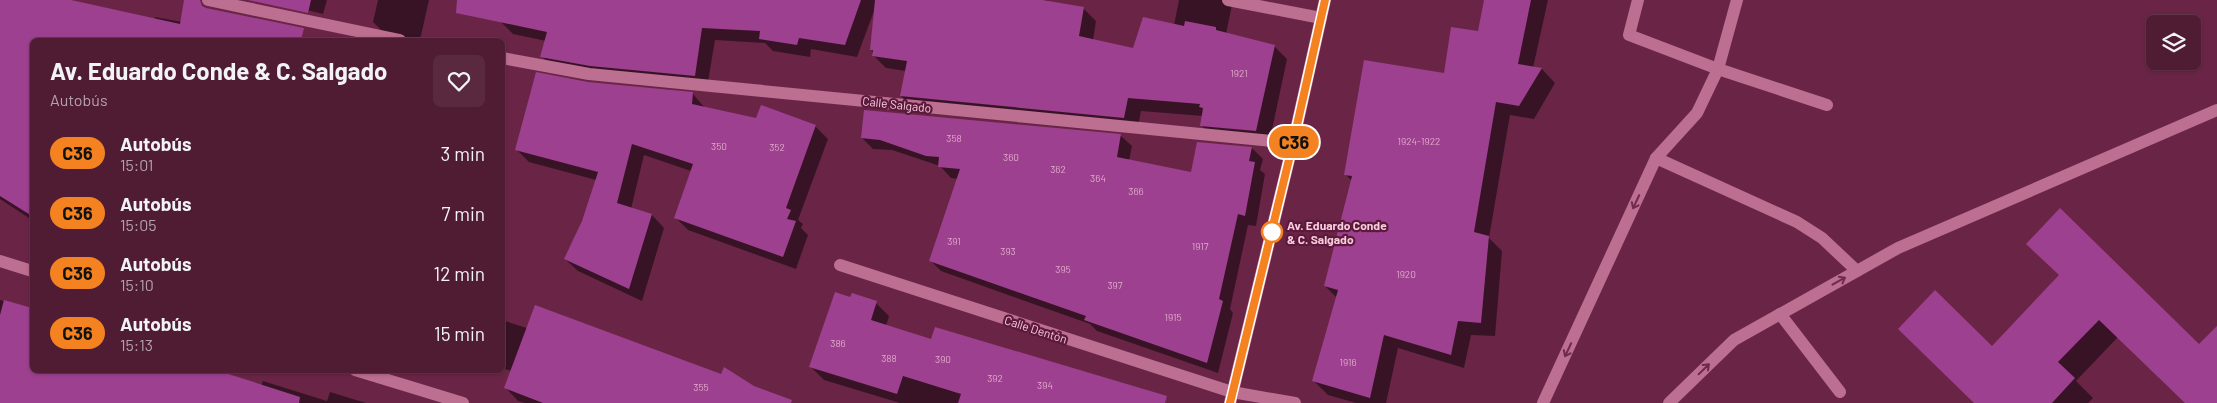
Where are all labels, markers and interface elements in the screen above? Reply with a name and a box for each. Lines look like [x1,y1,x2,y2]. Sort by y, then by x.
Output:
map controls [2146,15,2201,70]
button: layers [2146,15,2201,70]
button: heart [433,55,485,107]
text: Av. Eduardo Conde & C. Salgado [50,56,387,85]
house number: 1921 [1230,67,1248,79]
text: Autobús [50,90,108,109]
street label: Calle Salgado [862,93,932,115]
line badge: C36 [1265,126,1323,158]
text: C36 [1279,131,1309,153]
text: Autobús [120,132,191,155]
house number: 358 [946,132,962,144]
house number: 1924-1922 [1398,135,1440,147]
house number: 350 [711,140,727,152]
house number: 352 [769,141,785,153]
text: C36 [62,142,93,164]
text: 3 min [441,142,485,165]
house number: 360 [1003,151,1019,163]
text: 15:01 [120,155,153,174]
house number: 362 [1050,163,1066,175]
house number: 364 [1090,172,1106,184]
house number: 366 [1128,185,1144,197]
text: Autobús [120,192,191,215]
one-way arrow [1630,194,1640,209]
text: C36 [62,202,93,224]
text: 7 min [441,202,485,225]
text: 15:05 [120,215,157,234]
place label: Av. Eduardo Conde & C. Salgado [1287,218,1387,246]
marker: Av. Eduardo Conde & C. Salgado [1261,221,1283,243]
house number: 391 [947,235,961,247]
house number: 1917 [1192,240,1209,252]
house number: 393 [1000,245,1016,257]
text: Autobús [120,252,191,275]
text: C36 [62,262,93,284]
text: 12 min [434,262,485,285]
house number: 395 [1055,263,1071,275]
house number: 1920 [1396,268,1416,280]
text: 15:10 [120,275,154,294]
one-way arrow [1832,276,1847,286]
house number: 397 [1107,279,1123,291]
house number: 1915 [1164,311,1182,323]
text: Autobús [120,312,191,335]
street label: Calle Dentón [1003,312,1069,346]
text: C36 [62,322,93,344]
text: 15 min [434,322,485,345]
text: 15:13 [120,335,153,354]
house number: 386 [830,337,846,349]
one-way arrow [1562,342,1572,357]
house number: 388 [881,352,897,364]
house number: 390 [935,353,951,365]
house number: 1916 [1339,356,1357,368]
one-way arrow [1698,363,1710,375]
house number: 392 [987,372,1003,384]
house number: 394 [1037,379,1053,391]
house number: 355 [693,381,709,393]

